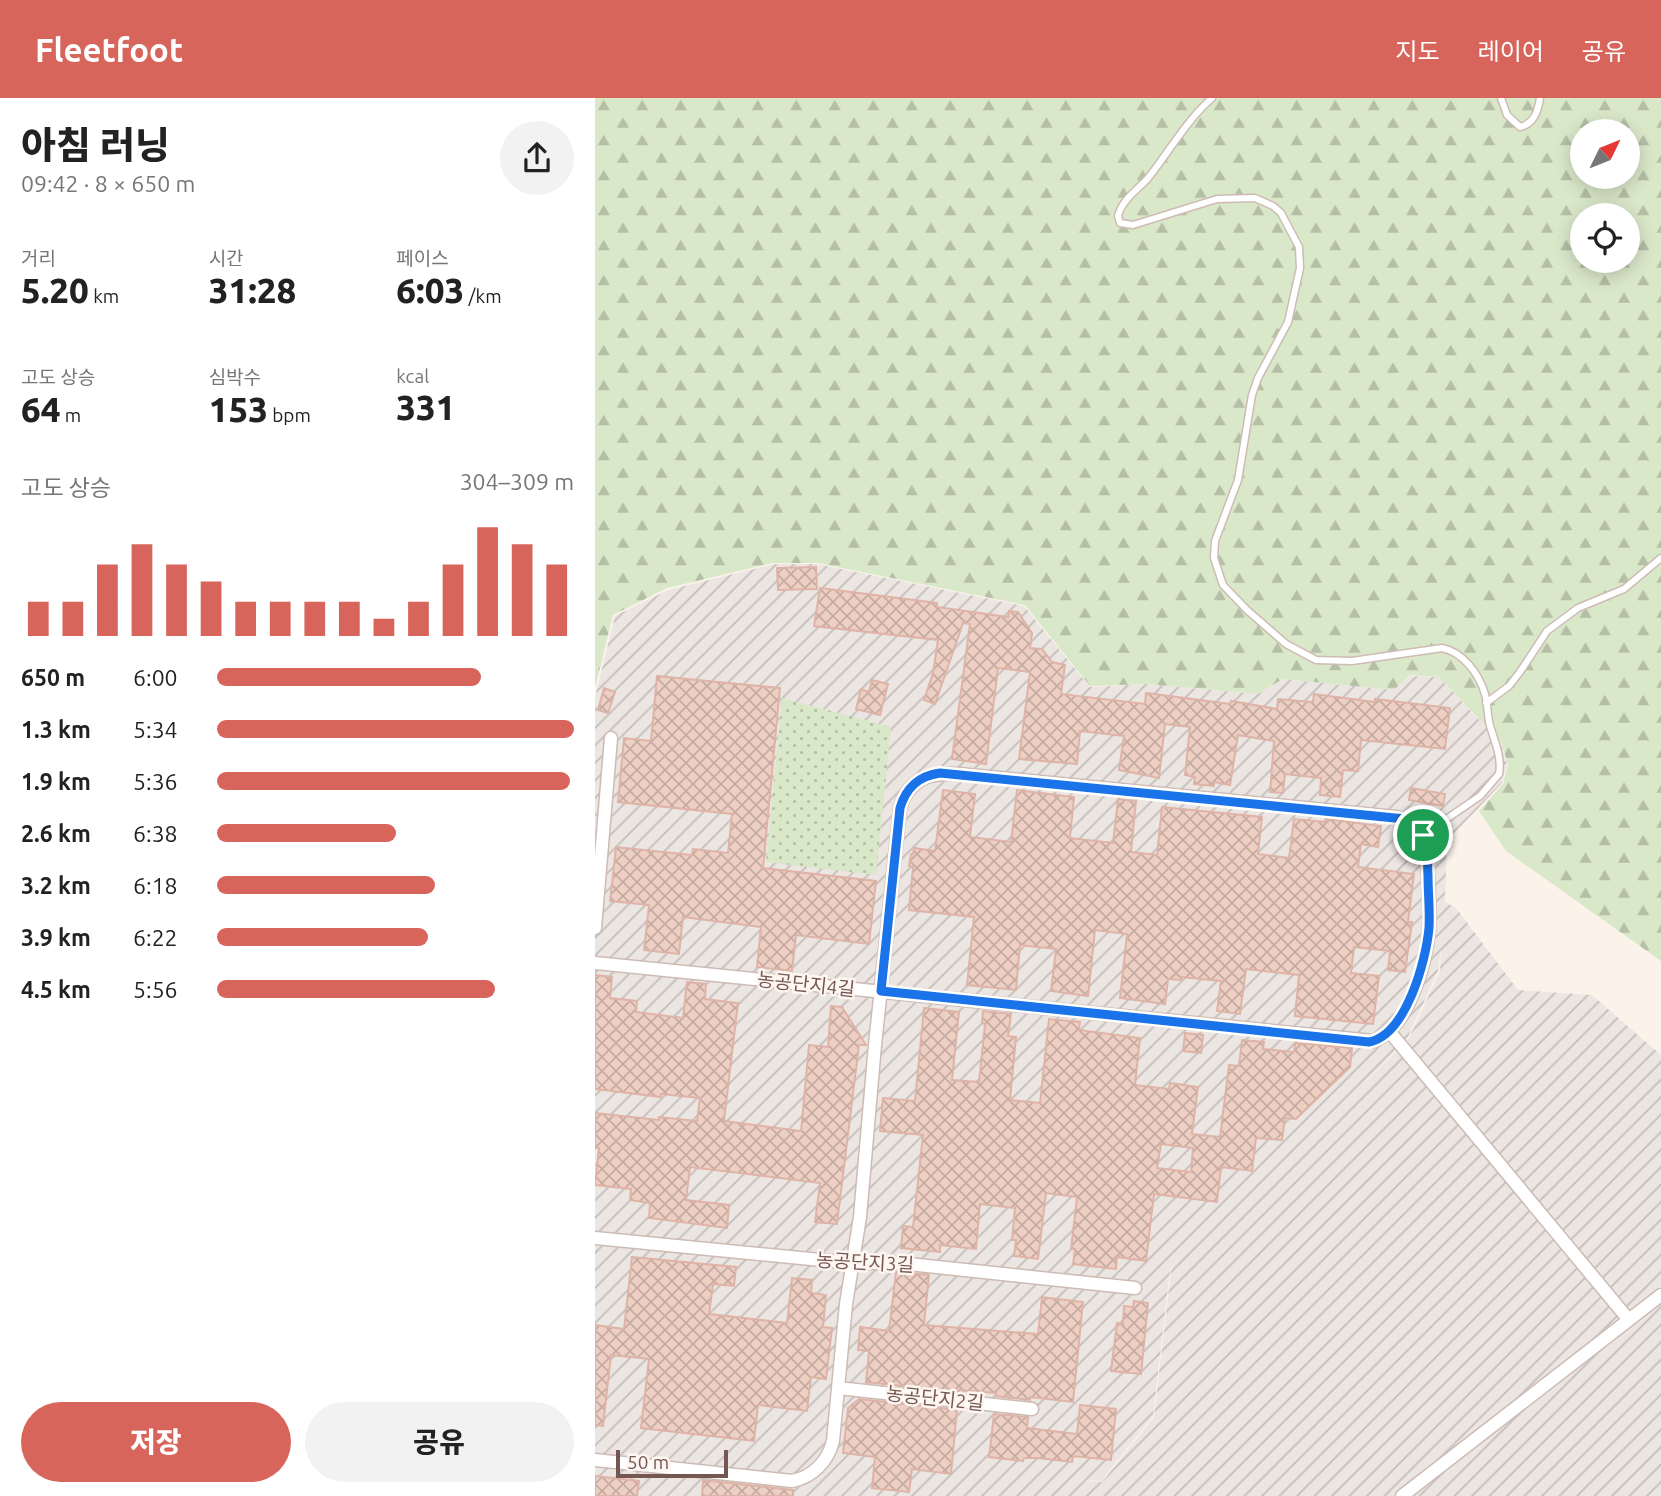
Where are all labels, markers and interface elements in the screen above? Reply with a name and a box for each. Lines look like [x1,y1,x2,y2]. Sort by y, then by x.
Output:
text: Fleetfoot [35,31,183,68]
text: 지도 [1395,38,1440,65]
text: 레이어 [1478,38,1544,65]
text: 공유 [1582,38,1626,65]
north arrow [1570,119,1640,189]
map controls [1570,119,1640,273]
button: share [500,121,574,195]
text: 아침 러닝 [21,124,170,166]
text: 09:42 · 8 × 650 m [21,171,195,196]
button: locate [1570,203,1640,273]
text: 거리 [21,247,56,269]
text: 시간 [209,247,244,269]
text: 페이스 [396,247,449,269]
text: 5.20 [21,270,89,310]
text: 31:28 [209,270,296,310]
text: 6:03 [396,270,464,310]
text: km [89,285,119,307]
text: /km [464,285,502,307]
text: kcal [396,365,429,387]
text: 고도 상승 [21,366,95,388]
text: 심박수 [209,366,261,388]
text: 331 [396,387,456,427]
text: 64 [21,389,60,429]
text: 153 [209,389,268,429]
text: m [60,404,81,426]
text: bpm [268,404,311,426]
text: 304–309 m [460,469,574,494]
text: 고도 상승 [21,475,111,500]
text: 650 m [21,665,85,690]
text: 6:00 [133,665,178,690]
text: 1.3 km [21,717,91,742]
text: 5:34 [133,717,178,742]
text: 1.9 km [21,769,91,794]
text: 5:36 [133,769,178,794]
pin [1393,805,1453,865]
icon: arrive [1404,816,1442,854]
text: 2.6 km [21,821,91,846]
text: 6:38 [133,821,178,846]
text: 3.2 km [21,873,91,898]
text: 6:18 [133,873,178,898]
text: 3.9 km [21,925,91,950]
text: 6:22 [133,925,178,950]
street label: 농공단지4길 [756,968,856,1000]
text: 4.5 km [21,977,91,1002]
text: 5:56 [133,977,178,1002]
street label: 농공단지3길 [815,1248,915,1276]
street label: 농공단지2길 [885,1382,985,1414]
button: 저장 [21,1402,291,1482]
button: 공유 [305,1402,574,1482]
scale bar [616,1447,728,1479]
text: 50 m [627,1451,669,1473]

